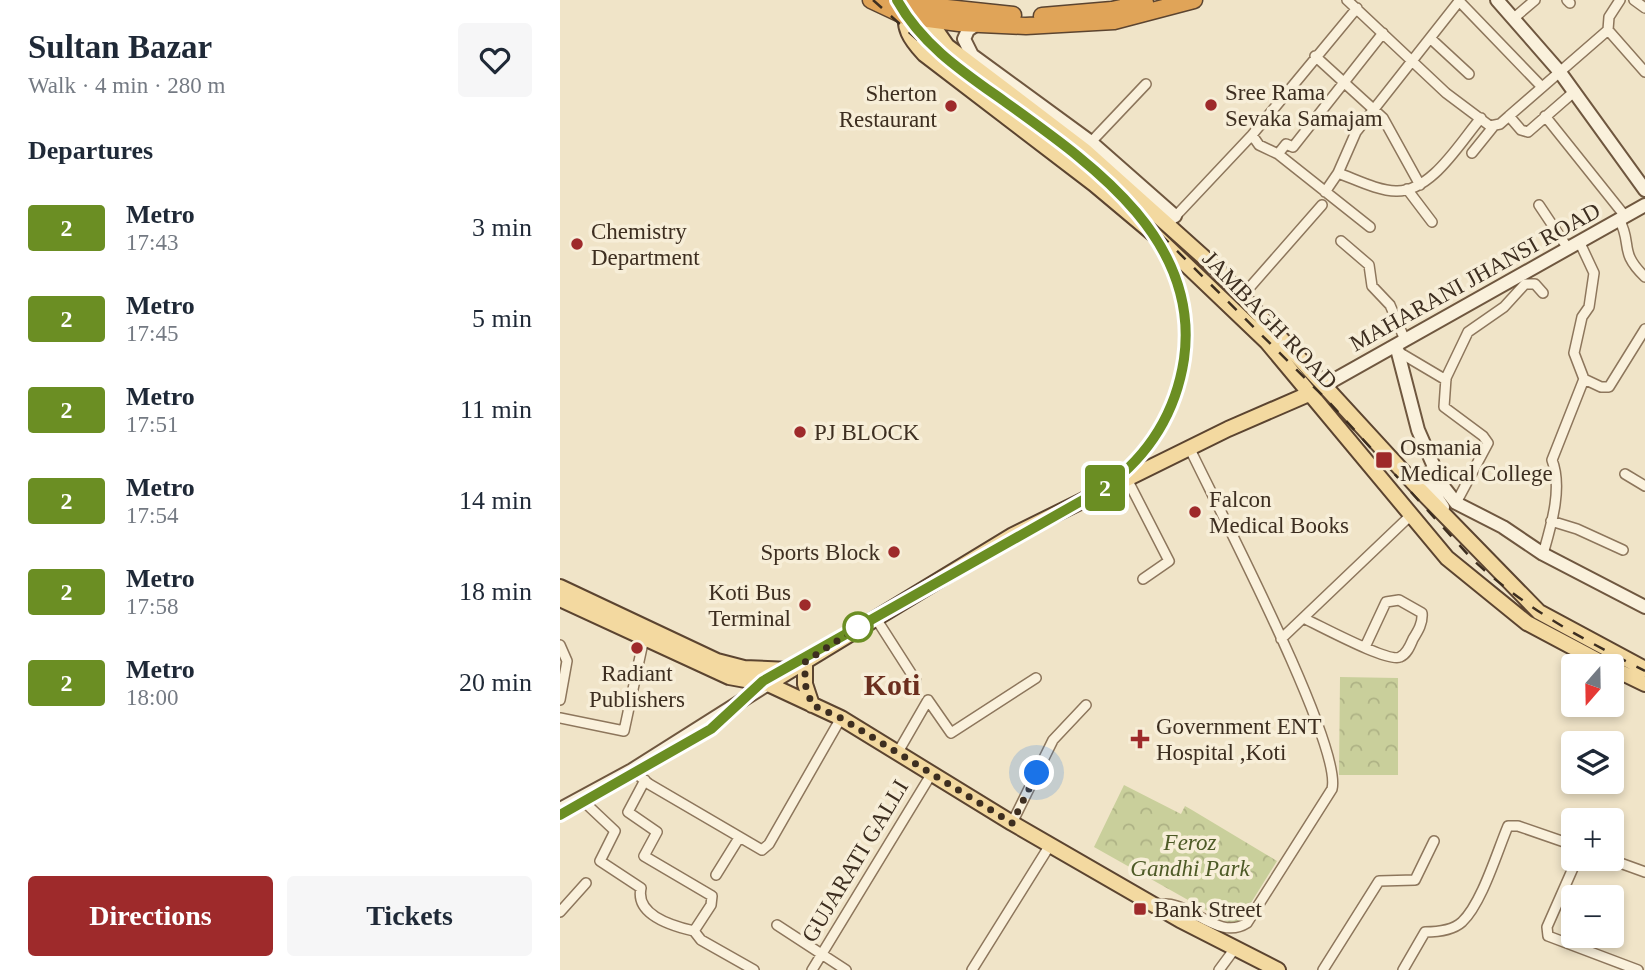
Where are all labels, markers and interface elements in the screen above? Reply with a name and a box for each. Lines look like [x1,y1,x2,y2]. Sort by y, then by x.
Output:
button: heart [458,23,532,97]
text: Sultan Bazar [28,29,212,65]
text: Walk · 4 min · 280 m [28,73,225,98]
place label: Sree Rama Sevaka Samajam [1225,80,1383,131]
place label: Sherton Restaurant [839,81,938,132]
marker: Sree Rama Sevaka Samajam [1203,97,1219,113]
marker: Sherton Restaurant [943,98,959,114]
text: Departures [28,136,153,165]
street label: MAHARANI JHANSI ROAD [1345,198,1605,356]
text: Metro [126,200,195,229]
text: 3 min [472,213,532,242]
text: 2 [61,215,73,241]
place label: Chemistry Department [591,219,700,270]
text: 17:43 [126,230,178,255]
marker: Chemistry Department [569,236,585,252]
street label: JAMBAGH ROAD [1198,246,1342,394]
text: Metro [126,291,195,320]
text: 5 min [472,304,532,333]
text: 2 [61,306,73,332]
text: 17:45 [126,321,178,346]
text: Metro [126,382,195,411]
text: 11 min [460,395,532,424]
text: 2 [61,397,73,423]
text: 17:51 [126,412,178,437]
place label: PJ BLOCK [814,420,920,445]
marker: PJ BLOCK [792,424,808,440]
place label: Osmania Medical College [1400,435,1553,486]
marker: Osmania Medical College [1374,450,1394,470]
line badge: 2 [1082,465,1128,511]
text: Metro [126,473,195,502]
text: 2 [1099,475,1111,501]
text: 14 min [459,486,532,515]
place label: Falcon Medical Books [1209,487,1349,538]
text: 2 [61,488,73,514]
text: 17:54 [126,503,178,528]
marker: Falcon Medical Books [1187,504,1203,520]
place label: Sports Block [761,540,880,565]
marker: Sports Block [886,544,902,560]
text: Metro [126,564,195,593]
text: 18 min [459,577,532,606]
text: 2 [61,579,73,605]
place label: Koti Bus Terminal [708,580,791,631]
text: 17:58 [126,594,178,619]
marker: Koti Bus Terminal [797,597,813,613]
unlabelled marker [843,612,873,642]
marker: Radiant Publishers [629,640,645,656]
north arrow [1561,654,1624,718]
map controls [1561,654,1624,948]
text: Metro [126,655,195,684]
place label: Radiant Publishers [589,661,685,712]
text: 20 min [459,668,532,697]
district label: Koti [864,668,920,701]
text: 2 [61,670,73,696]
text: 18:00 [126,685,178,710]
place label: Government ENT Hospital ,Koti [1156,714,1321,765]
marker: Government ENT Hospital ,Koti [1130,729,1150,749]
button: layers [1561,731,1624,794]
your location [1019,755,1054,790]
street label: GUJARATI GALLI [797,775,913,947]
button: + [1561,808,1624,871]
park label: Feroz Gandhi Park [1130,830,1251,881]
button: Directions [28,876,273,956]
button: Tickets [287,876,532,956]
button: − [1561,885,1624,948]
place label: Bank Street [1154,897,1263,922]
marker: Bank Street [1132,901,1148,917]

